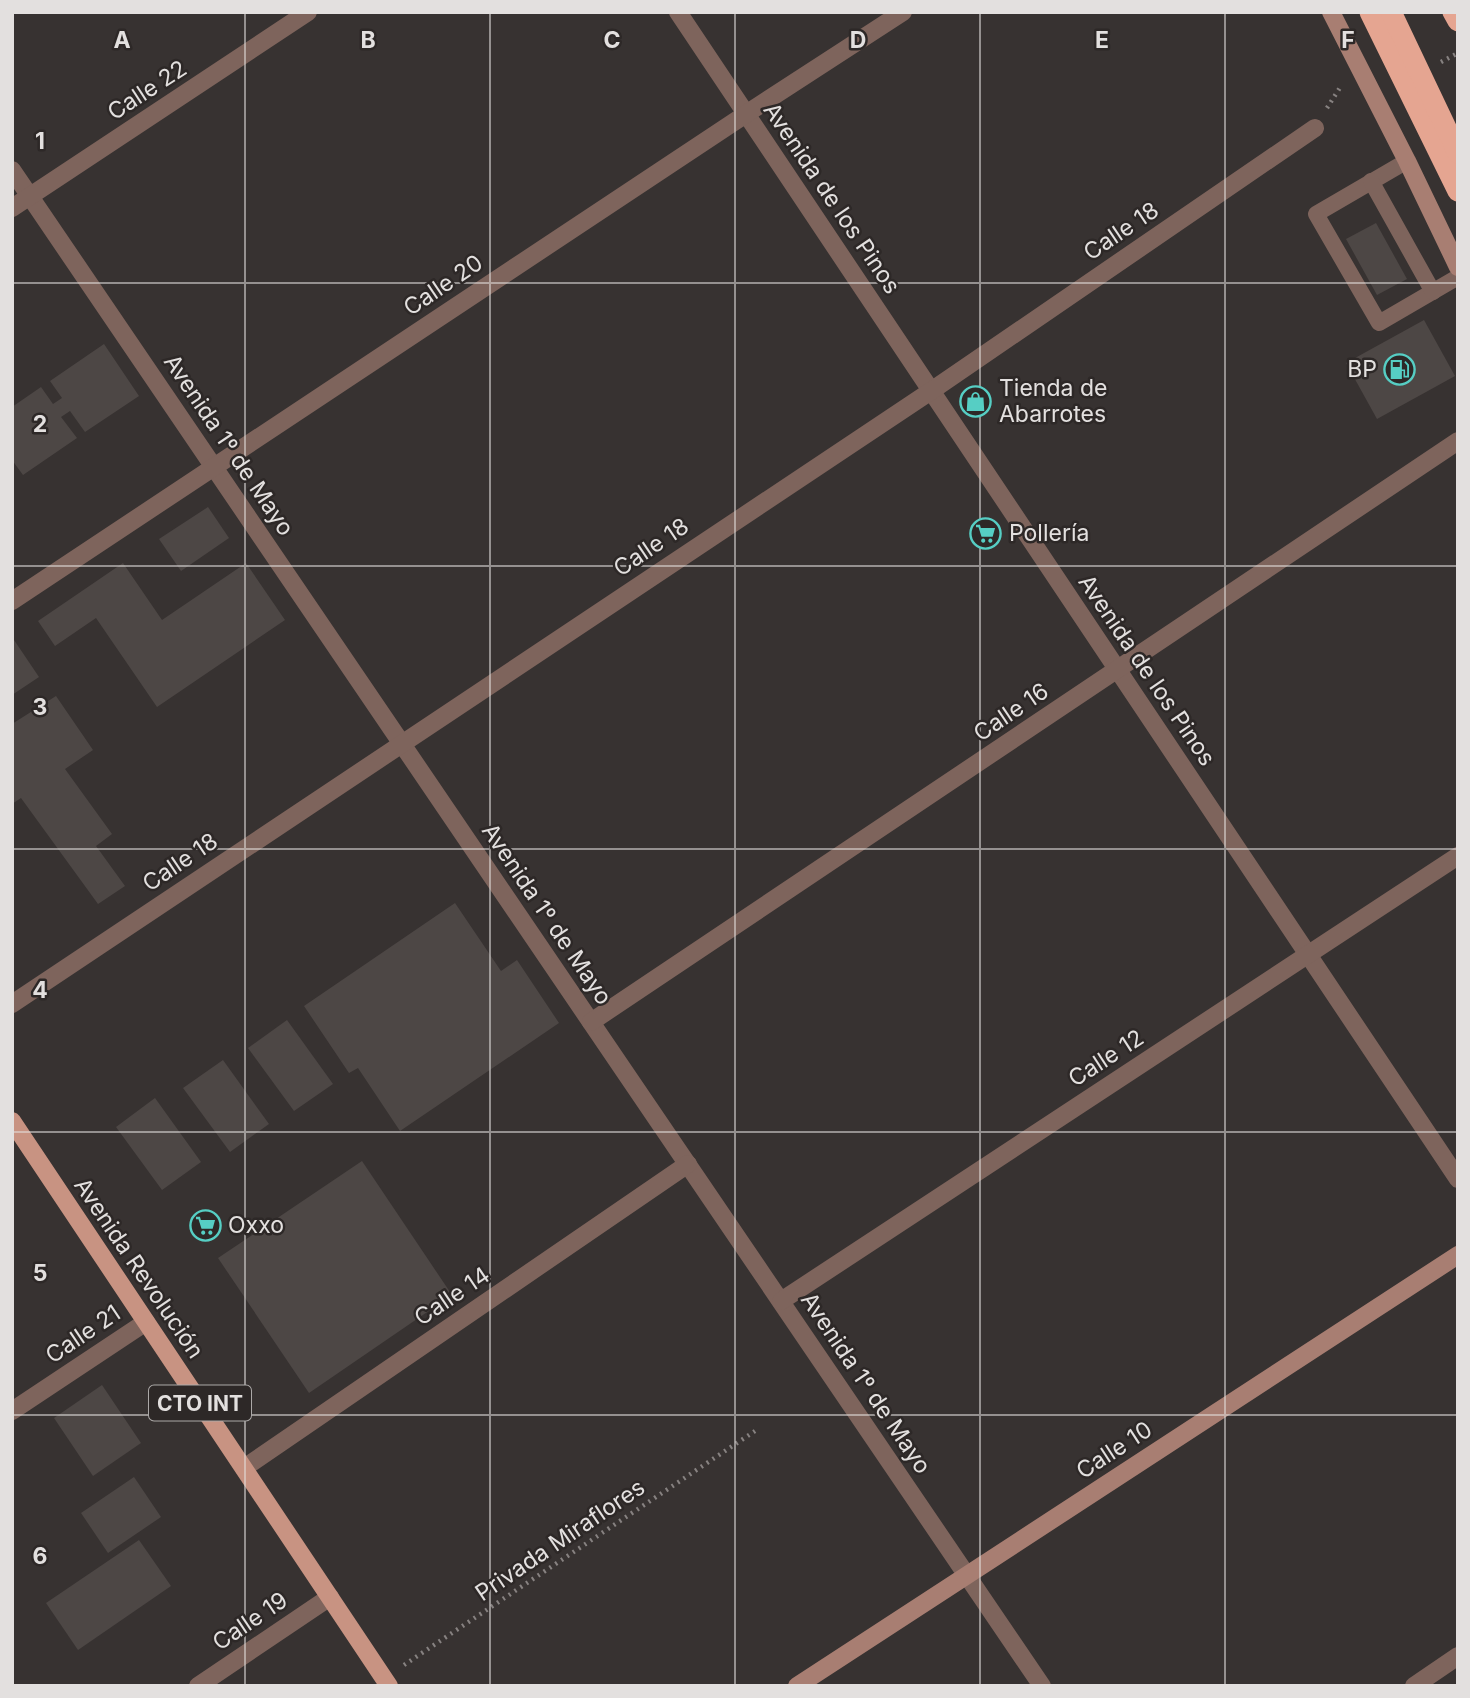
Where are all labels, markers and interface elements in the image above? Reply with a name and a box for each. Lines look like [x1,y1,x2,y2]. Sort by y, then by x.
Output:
text: A [113,26,131,54]
text: B [360,26,376,54]
text: C [603,26,621,54]
text: D [850,26,866,54]
text: E [1095,26,1109,54]
text: F [1341,26,1355,54]
street label: Calle 22 [102,54,192,126]
street label: Avenida de los Pinos [758,97,906,299]
text: 1 [35,127,45,155]
street label: Calle 18 [1078,196,1164,266]
street label: Calle 20 [398,248,488,322]
street label: Avenida 1º de Mayo [158,349,300,541]
fuel station icon: BP [1383,352,1417,386]
place label: BP [1347,355,1377,383]
place label: Tienda de Abarrotes [999,374,1107,428]
shop icon: Tienda de Abarrotes [959,384,993,418]
text: 2 [33,410,47,438]
street label: Calle 18 [608,512,694,582]
supermarket icon: Pollería [969,516,1003,550]
place label: Pollería [1009,519,1089,547]
street label: Avenida de los Pinos [1073,569,1221,771]
street label: Calle 16 [968,677,1054,747]
text: 3 [33,693,47,721]
street label: Avenida 1º de Mayo [476,818,618,1010]
street label: Calle 18 [137,827,223,897]
text: 4 [32,976,48,1004]
street label: Calle 12 [1063,1023,1149,1093]
street label: Avenida Revolución [68,1172,210,1364]
supermarket icon: Oxxo [188,1208,222,1242]
place label: Oxxo [228,1211,284,1239]
text: 5 [33,1259,47,1287]
street label: Calle 14 [409,1261,495,1331]
street label: Avenida 1º de Mayo [795,1287,937,1479]
street label: Calle 21 [40,1299,126,1369]
road number: CTO INT [149,1386,251,1420]
street label: Calle 10 [1071,1415,1157,1485]
street label: Privada Miraflores [470,1473,650,1607]
text: 6 [33,1542,47,1570]
street label: Calle 19 [207,1586,293,1656]

